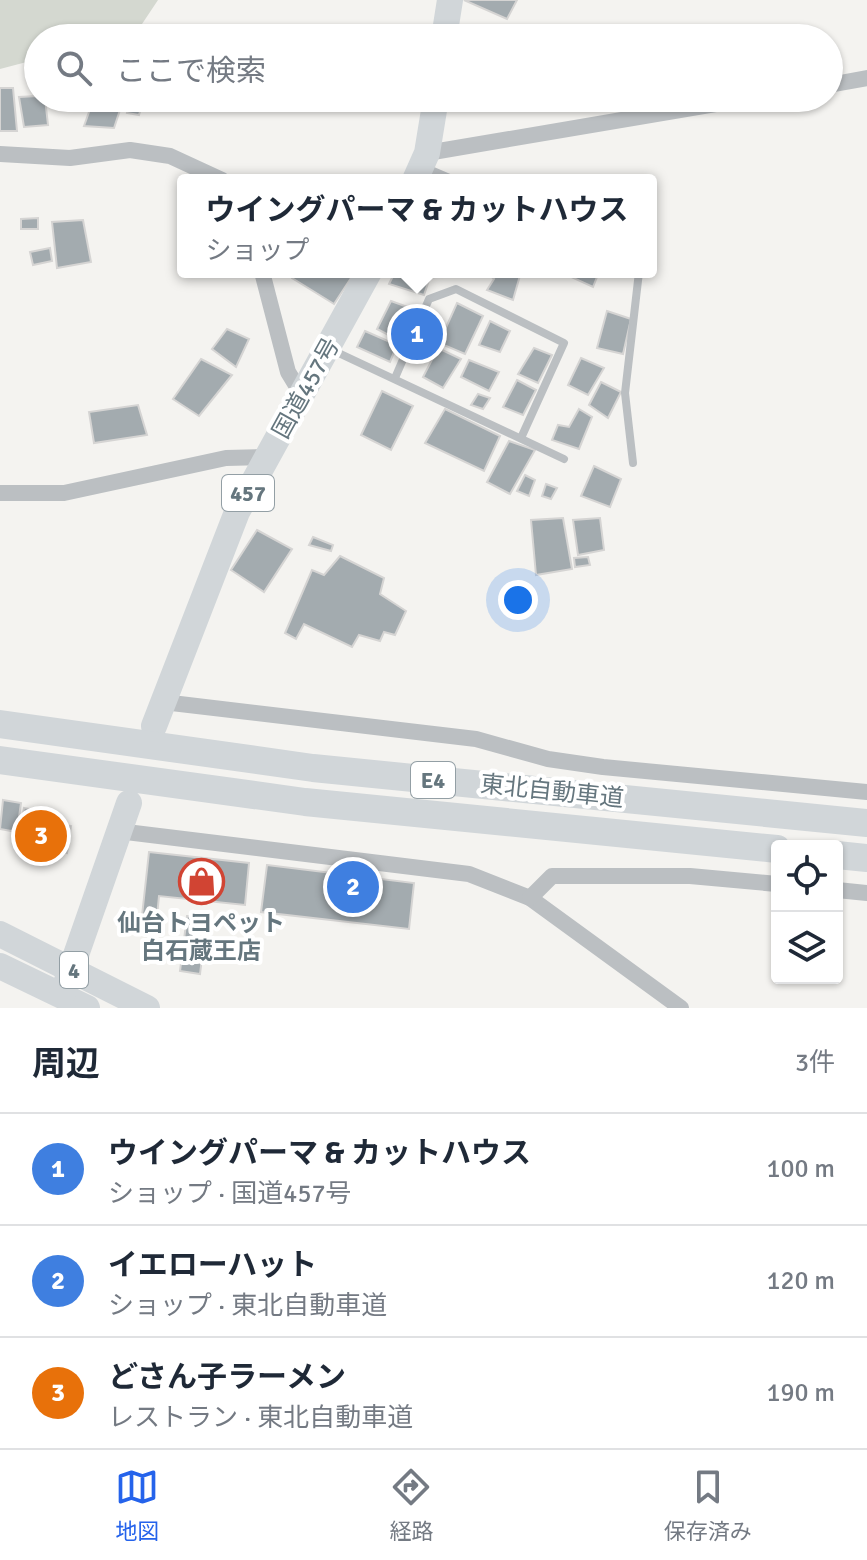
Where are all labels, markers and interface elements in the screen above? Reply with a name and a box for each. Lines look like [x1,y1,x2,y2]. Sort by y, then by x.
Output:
search box [24,24,843,112]
icon: search [52,46,96,90]
text: ここで検索 [116,53,266,90]
popup [177,174,657,278]
text: ウイングパーマ & カットハウス [206,192,628,229]
text: ショップ [206,235,310,267]
pin: 1 [391,304,443,364]
street label: 国道457号 [266,332,346,444]
road number: 457 [222,475,274,511]
your location [498,580,538,620]
road number: E4 [411,762,455,798]
street label: 東北自動車道 [479,769,625,813]
pin: 3 [15,806,67,866]
map controls [771,840,843,984]
button: locate [771,840,843,912]
shop icon: 仙台トヨペット 白石蔵王店 [177,857,225,905]
pin: 2 [327,857,379,917]
place label: 仙台トヨペット 白石蔵王店 [117,908,285,966]
button: layers [771,912,843,984]
road number: 4 [60,952,88,988]
text: 周辺 [32,1043,100,1085]
text: 3件 [795,1047,835,1079]
text: ウイングパーマ & カットハウス [108,1135,531,1172]
text: 1 [51,1153,65,1185]
text: 100 m [766,1153,835,1185]
text: ショップ · 国道457号 [108,1178,351,1210]
text: イエローハット [108,1247,317,1284]
text: 2 [51,1265,65,1297]
text: 120 m [766,1265,835,1297]
text: ショップ · 東北自動車道 [108,1290,387,1322]
text: どさん子ラーメン [108,1359,346,1396]
text: 3 [51,1377,65,1409]
text: 190 m [766,1377,835,1409]
text: レストラン · 東北自動車道 [108,1402,413,1434]
tab: 地図 [115,1465,159,1545]
tab: 経路 [389,1465,434,1545]
tab: 保存済み [664,1465,752,1545]

